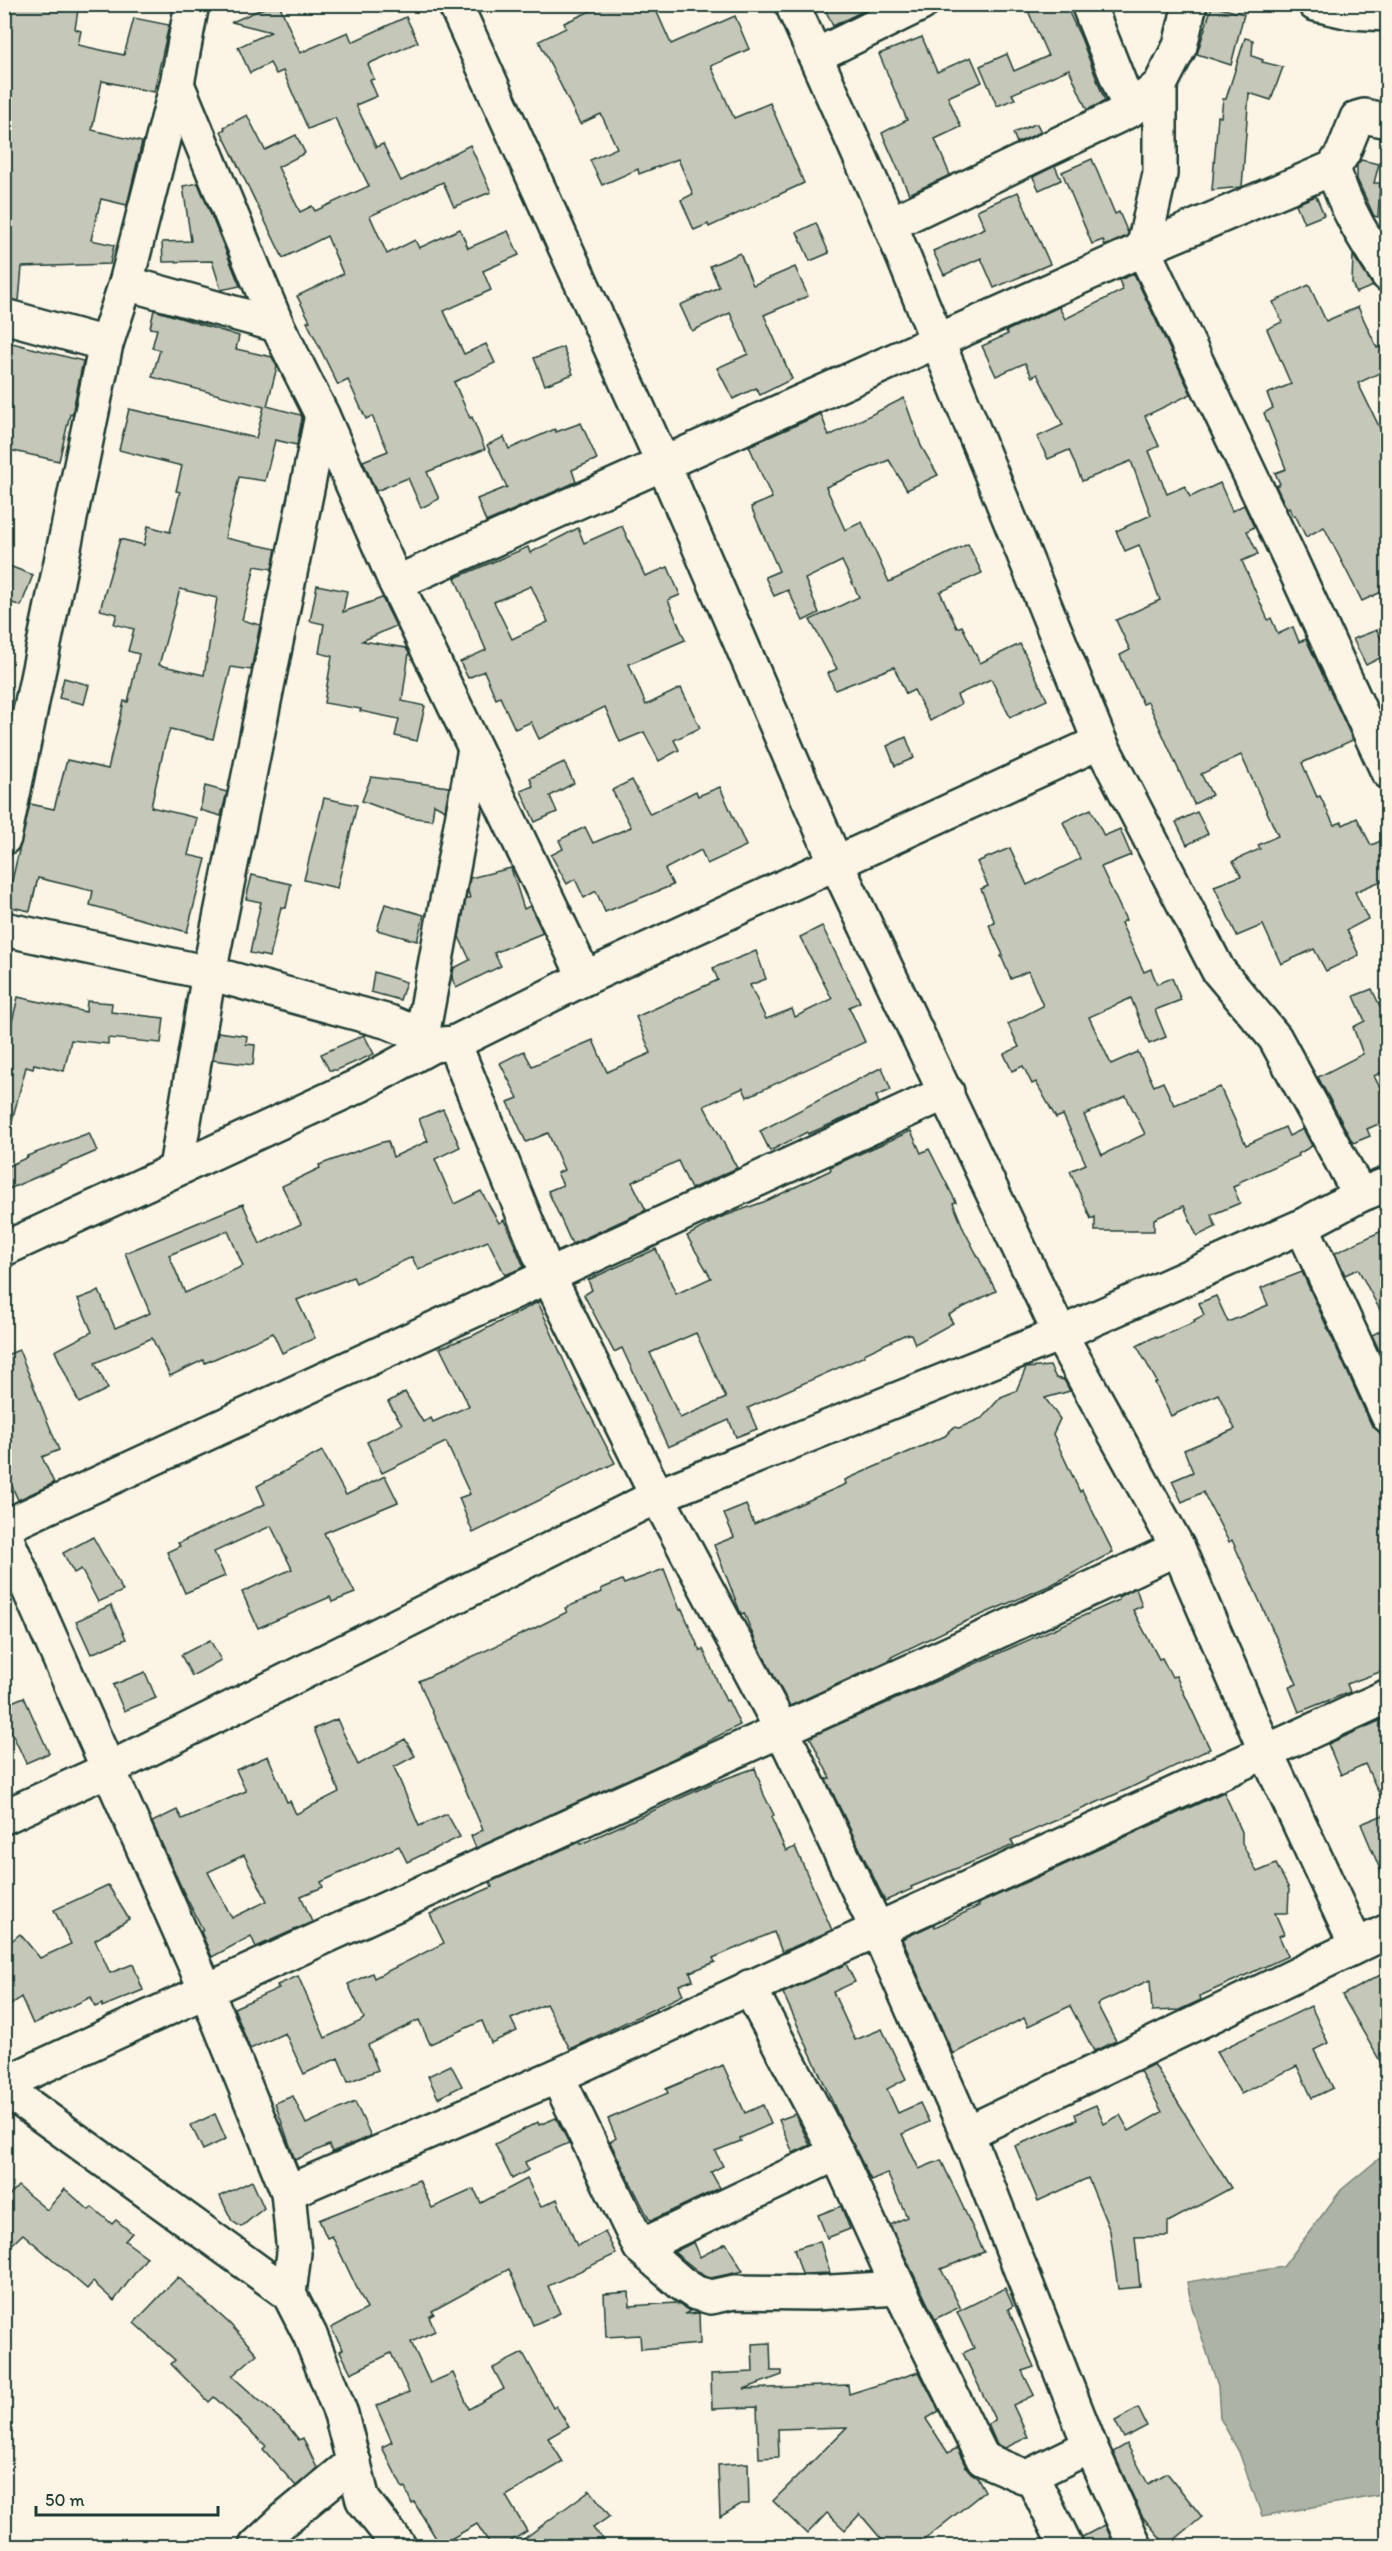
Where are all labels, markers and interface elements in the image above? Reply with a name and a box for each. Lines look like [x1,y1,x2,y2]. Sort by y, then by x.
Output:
scale bar [36,2479,218,2517]
text: 50 m [45,2489,85,2511]

